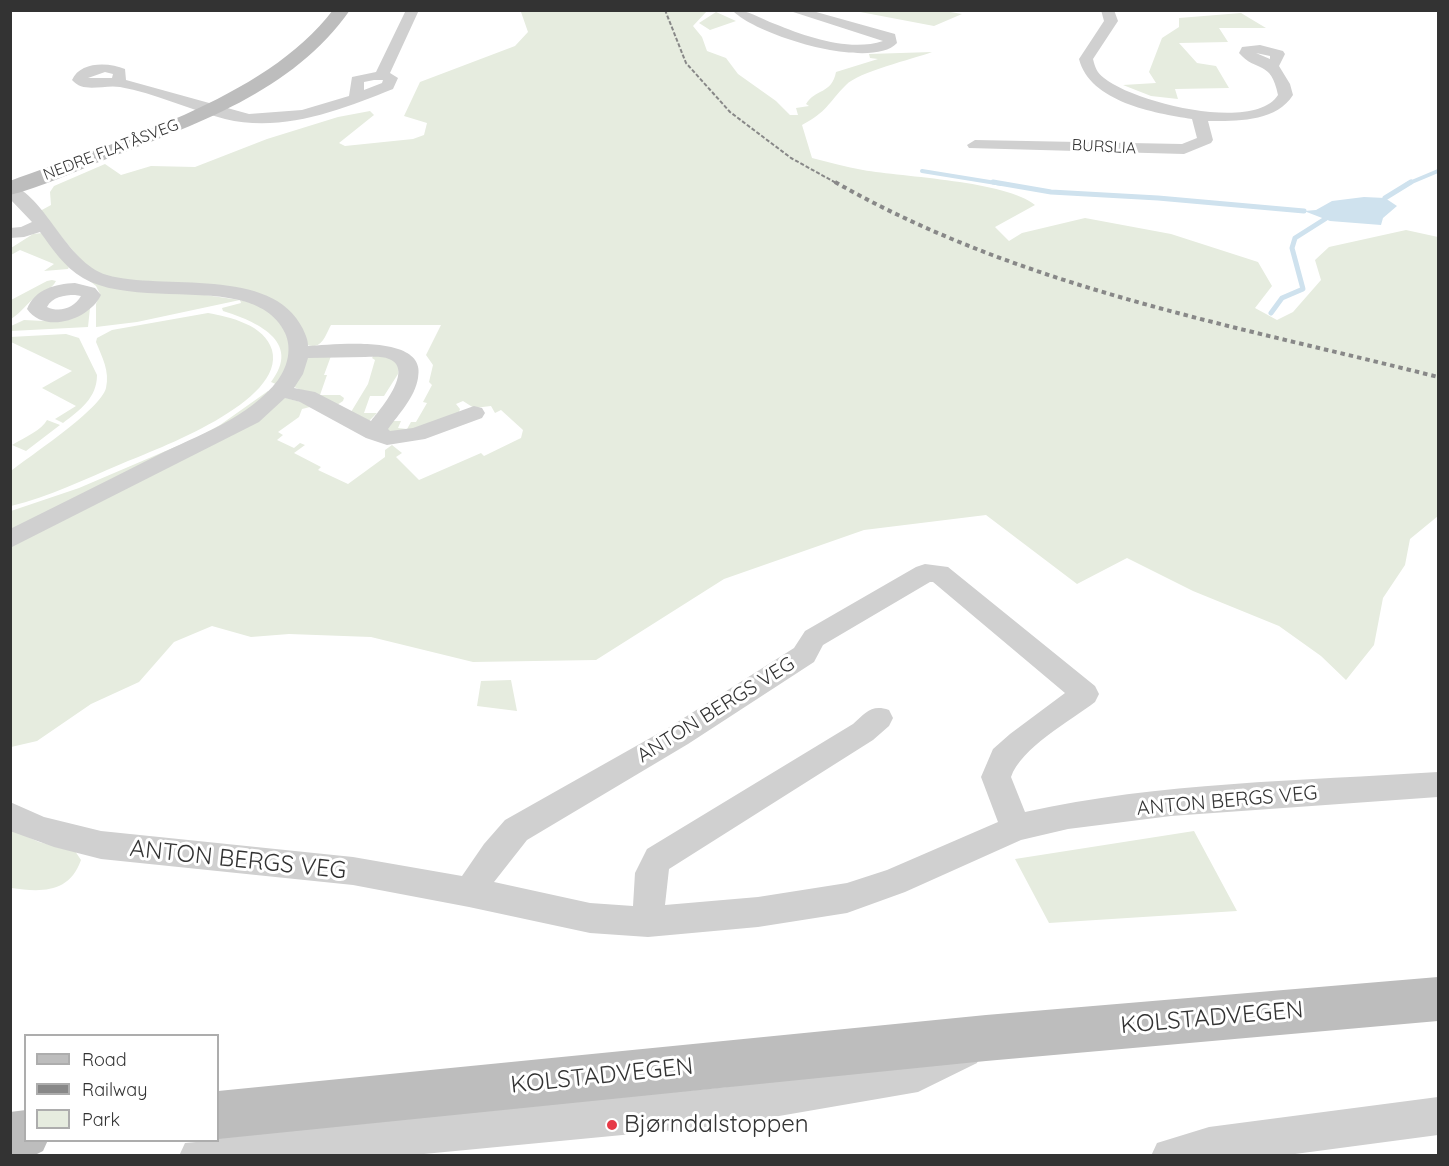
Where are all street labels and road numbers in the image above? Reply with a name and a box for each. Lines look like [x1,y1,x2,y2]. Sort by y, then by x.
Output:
street label: NEDRE FLATÅSVEG [41,115,181,185]
street label: BURSLIA [1071,136,1137,158]
street label: ANTON BERGS VEG [633,652,799,768]
street label: ANTON BERGS VEG [1136,781,1318,821]
street label: ANTON BERGS VEG [128,834,348,886]
street label: KOLSTADVEGEN [1119,996,1305,1040]
street label: KOLSTADVEGEN [509,1052,695,1100]

